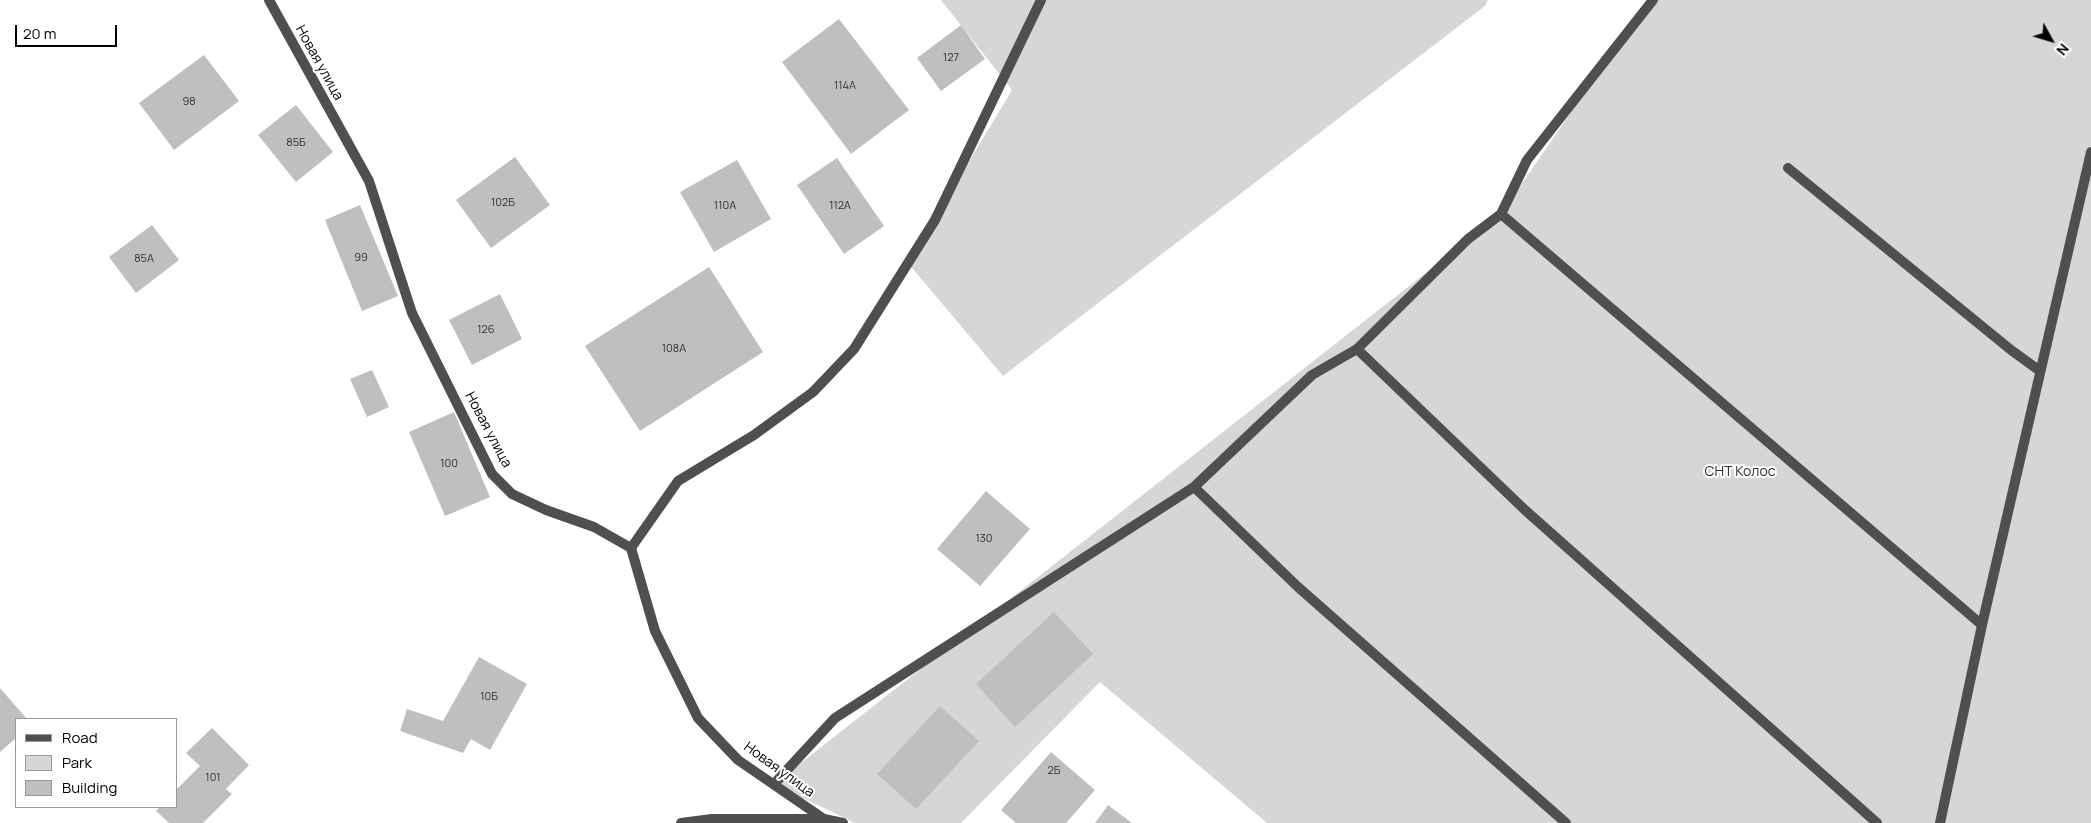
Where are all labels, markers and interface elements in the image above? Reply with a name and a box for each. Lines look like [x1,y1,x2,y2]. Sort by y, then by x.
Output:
scale bar [18,15,120,47]
north arrow [2026,15,2076,65]
text: 20 m [23,23,56,44]
street label: Новая улица [291,23,347,103]
text: N [2052,40,2074,60]
house number: 127 [943,51,959,65]
house number: 114А [834,79,856,93]
house number: 98 [182,95,196,109]
house number: 85Б [286,136,306,150]
house number: 102Б [491,196,515,210]
house number: 110А [714,199,736,213]
house number: 112А [829,199,851,213]
house number: 99 [354,251,368,265]
house number: 85А [134,252,154,266]
house number: 126 [477,323,495,337]
house number: 108А [662,342,686,356]
street label: Новая улица [461,389,515,471]
house number: 100 [440,457,458,471]
park label: СНТ Колос [1705,464,1775,480]
house number: 130 [975,532,993,546]
house number: 10Б [480,690,498,704]
legend [15,718,178,808]
text: Road [62,727,98,748]
street label: Новая улица [740,739,818,801]
text: Park [62,752,92,773]
house number: 2Б [1048,764,1060,778]
house number: 101 [205,771,221,785]
text: Building [62,777,117,798]

